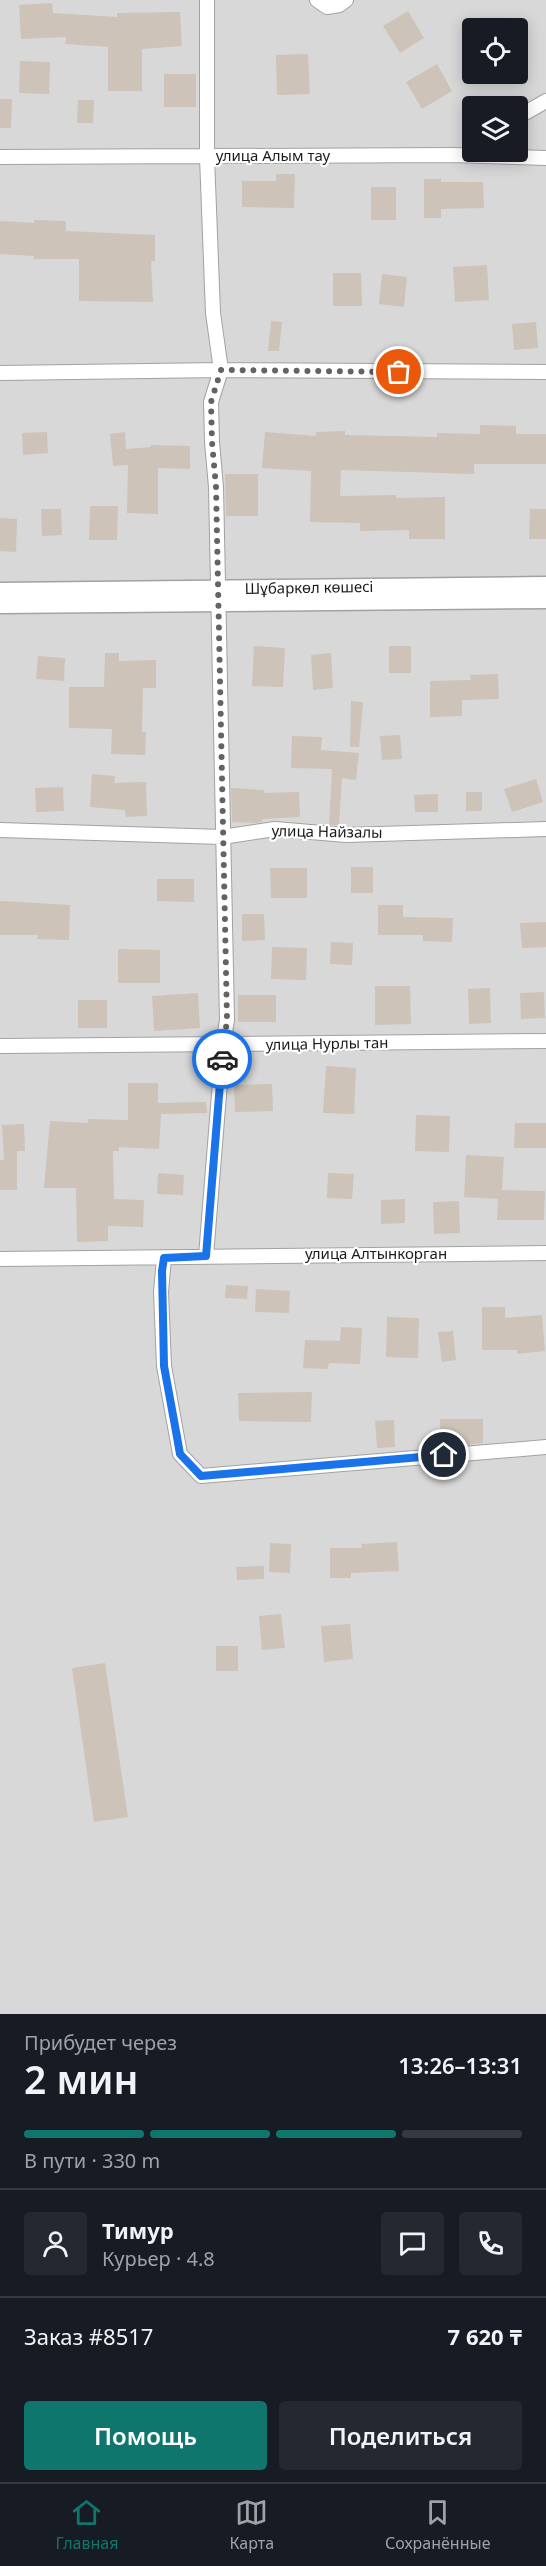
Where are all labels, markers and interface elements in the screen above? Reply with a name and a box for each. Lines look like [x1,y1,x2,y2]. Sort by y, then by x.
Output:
map controls [462,18,528,162]
button: locate [462,18,528,84]
button: layers [462,96,528,162]
street label: улица Алым тау [216,145,331,165]
pin [373,346,424,397]
icon: bag [382,355,415,388]
street label: Шұбаркөл көшесі [244,576,373,598]
street label: улица Найзалы [271,820,383,842]
courier [192,1029,252,1089]
street label: улица Нурлы тан [265,1032,389,1054]
icon: car [206,1043,239,1076]
street label: улица Алтынкорган [305,1243,447,1263]
pin [418,1429,469,1480]
icon: home [427,1438,460,1471]
text: Прибудет через [24,2029,177,2056]
text: 13:26–13:31 [398,2050,522,2080]
text: 2 мин [24,2052,139,2105]
text: В пути · 330 m [24,2147,160,2174]
button: person [24,2212,87,2275]
button: chat [381,2212,444,2275]
button: phone [459,2212,522,2275]
text: Тимур [102,2215,174,2245]
text: Курьер · 4.8 [102,2245,215,2272]
text: Заказ #8517 [24,2321,153,2351]
text: 7 620 ₸ [448,2321,522,2351]
button: Помощь [24,2401,267,2470]
button: Поделиться [279,2401,522,2470]
tab: Главная [55,2496,118,2554]
tab: Карта [229,2496,274,2554]
tab: Сохранённые [385,2496,490,2554]

